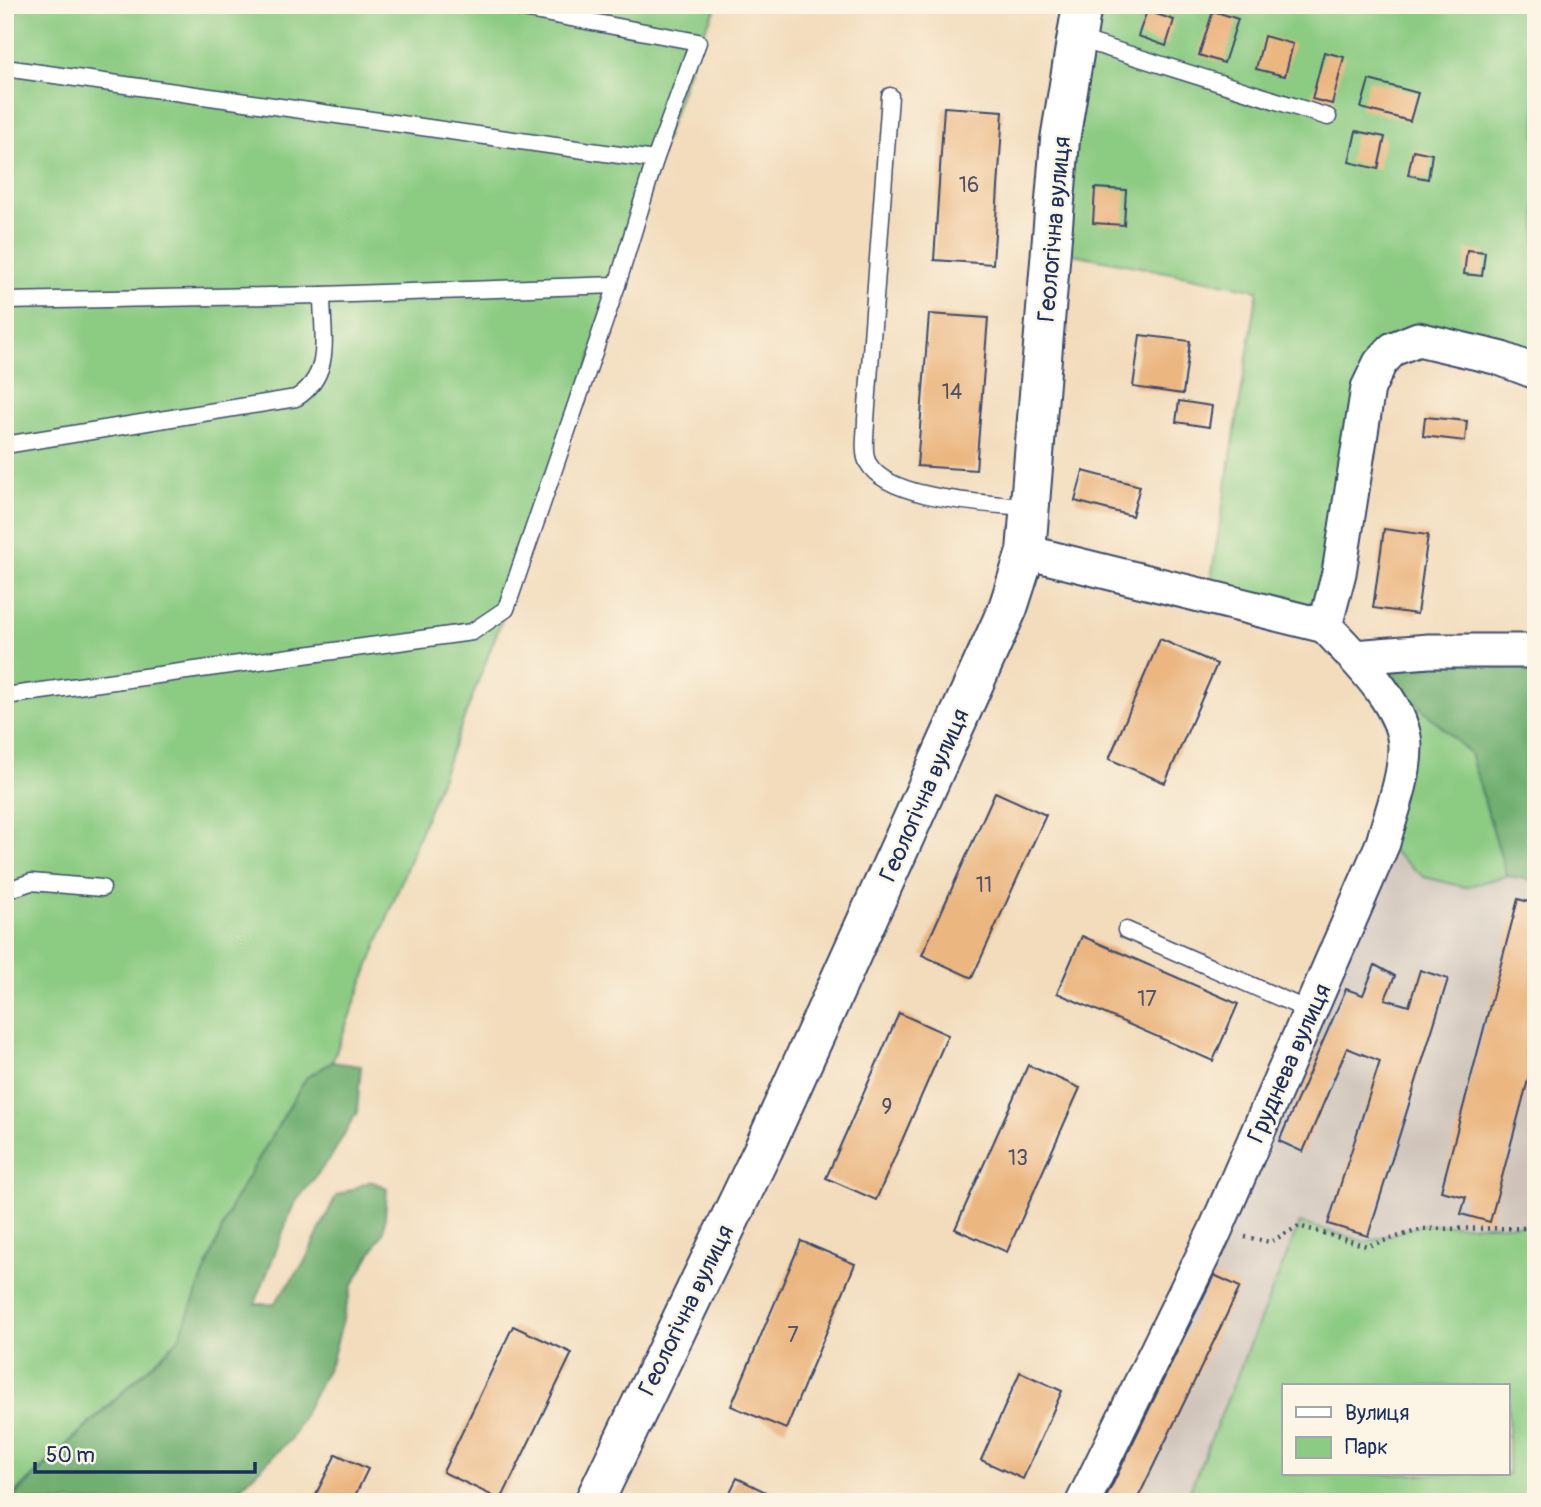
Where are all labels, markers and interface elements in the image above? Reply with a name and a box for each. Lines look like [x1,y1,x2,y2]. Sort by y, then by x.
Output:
street label: Геологічна вулиця [1032,135,1077,323]
house number: 16 [959,172,979,199]
house number: 14 [942,379,962,406]
street label: Геологічна вулиця [873,704,976,886]
house number: 11 [976,872,992,899]
street label: Груднева вулиця [1241,979,1338,1147]
house number: 17 [1137,986,1157,1013]
house number: 9 [882,1094,892,1121]
house number: 13 [1008,1145,1028,1172]
street label: Геологічна вулиця [633,1220,740,1400]
house number: 7 [787,1322,799,1349]
legend [1282,1384,1510,1476]
text: Вулиця [1345,1400,1409,1427]
scale bar [35,1430,256,1474]
text: Парк [1345,1434,1388,1461]
text: 50 m [46,1442,95,1469]

